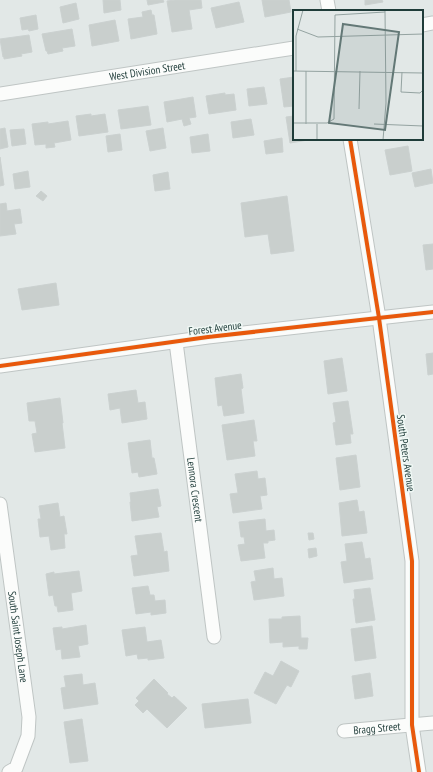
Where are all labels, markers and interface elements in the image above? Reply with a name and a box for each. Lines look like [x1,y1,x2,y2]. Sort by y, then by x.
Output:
inset map [293,10,423,140]
street label: West Division Street [108,58,186,84]
street label: Forest Avenue [188,318,243,338]
street label: South Peters Avenue [394,414,418,493]
street label: Lennora Crescent [184,457,206,523]
street label: South Saint Joseph Lane [5,590,31,684]
street label: Bragg Street [353,719,401,737]

